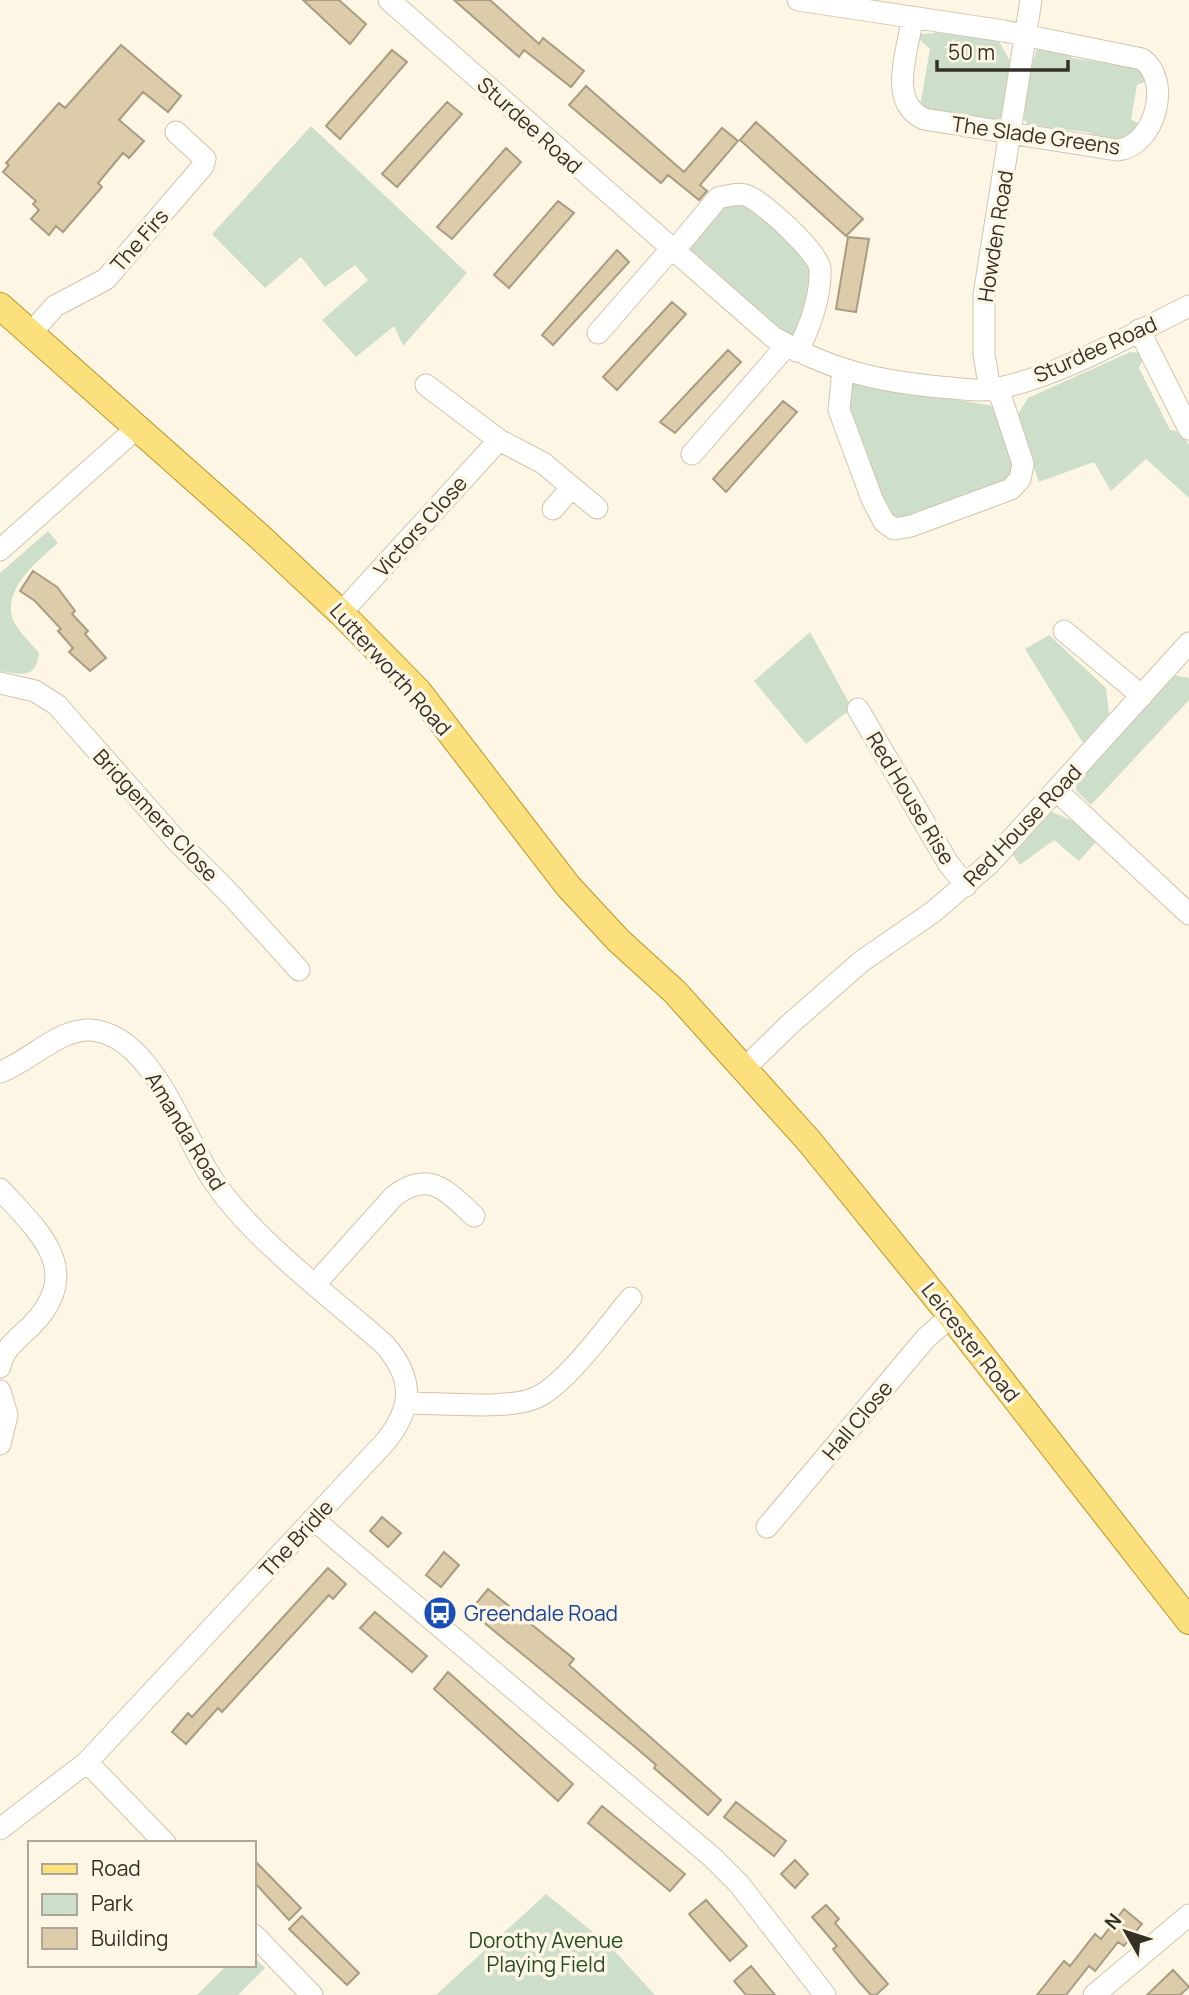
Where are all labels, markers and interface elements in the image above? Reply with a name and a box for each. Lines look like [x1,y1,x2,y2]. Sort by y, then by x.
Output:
scale bar [937,28,1068,72]
text: 50 m [948,38,995,66]
street label: Sturdee Road [472,70,588,180]
street label: The Slade Greens [950,109,1122,161]
street label: Howden Road [971,168,1019,304]
street label: The Firs [104,202,174,278]
street label: Sturdee Road [1029,309,1161,389]
street label: Victors Close [367,469,473,583]
street label: Lutterworth Road [324,597,458,741]
street label: Red House Rise [860,726,962,870]
street label: Bridgemere Close [87,743,225,887]
street label: Red House Road [957,758,1087,892]
street label: Amanda Road [140,1067,232,1195]
street label: Leicester Road [916,1277,1026,1407]
street label: Hall Close [816,1374,898,1466]
street label: The Bridle [253,1493,339,1583]
bus stop icon: Greendale Road [421,1594,459,1632]
place label: Greendale Road [464,1599,618,1627]
legend [28,1841,256,1967]
text: Road [91,1854,141,1882]
text: Park [91,1889,133,1917]
north arrow [1091,1897,1161,1967]
text: N [1098,1908,1127,1935]
text: Building [91,1924,168,1952]
park label: Dorothy Avenue Playing Field [469,1926,623,1978]

